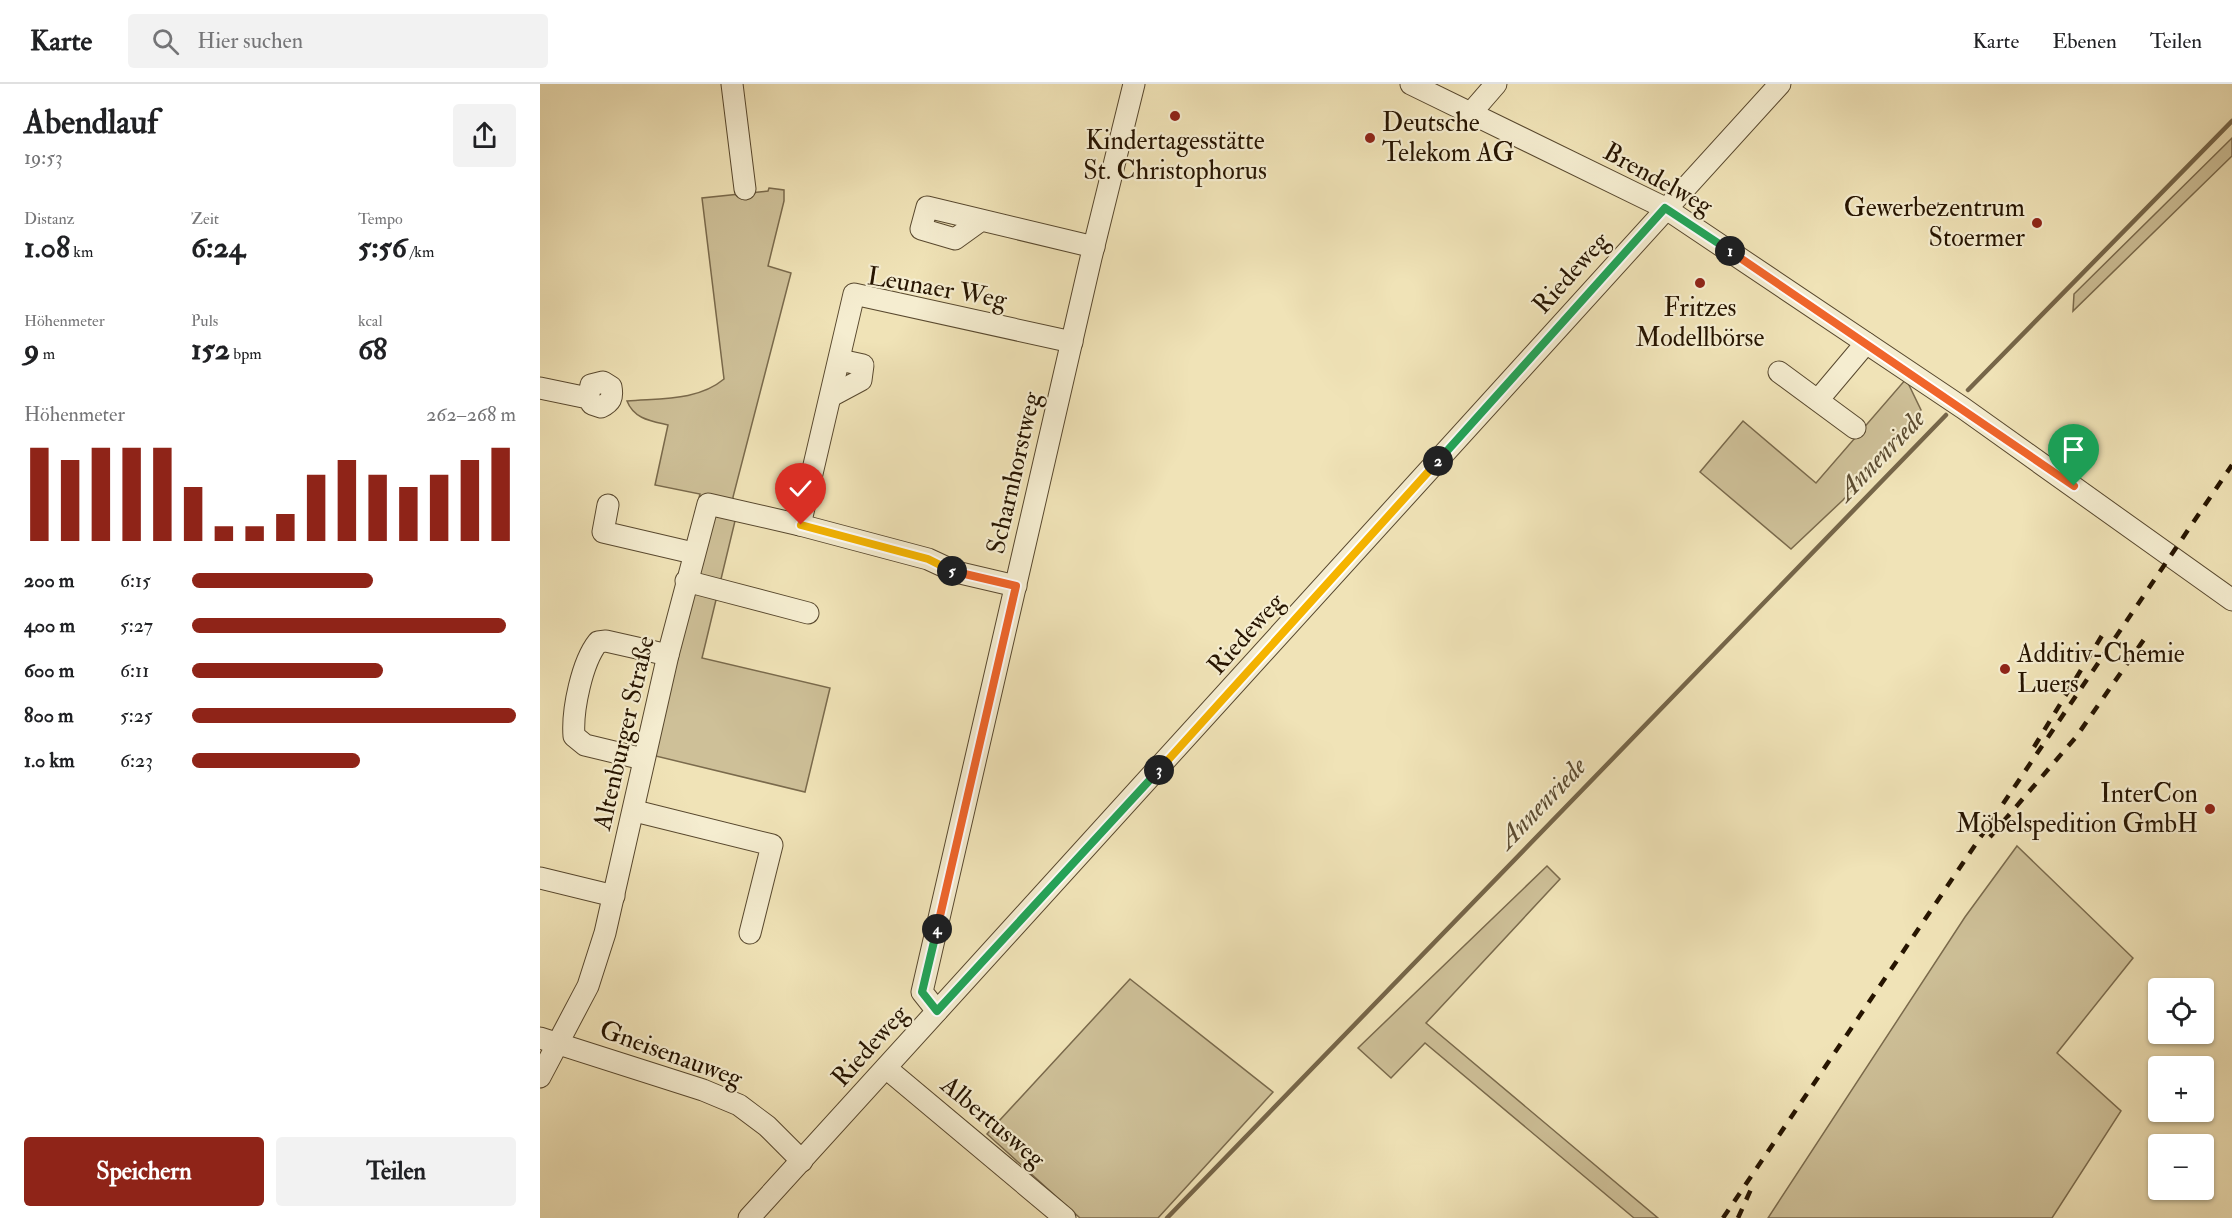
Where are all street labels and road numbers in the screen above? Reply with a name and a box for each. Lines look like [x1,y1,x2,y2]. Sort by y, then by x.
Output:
street label: Brendelweg [1598,136,1719,223]
street label: Riedeweg [1526,224,1617,321]
street label: Leunaer Weg [865,260,1010,316]
street label: Scharnhorstweg [980,388,1048,557]
street label: Riedeweg [1201,585,1292,682]
street label: Altenburger Straße [586,633,662,834]
street label: Riedeweg [825,997,916,1094]
street label: Gneisenauweg [595,1013,748,1095]
street label: Albertusweg [933,1068,1053,1176]

